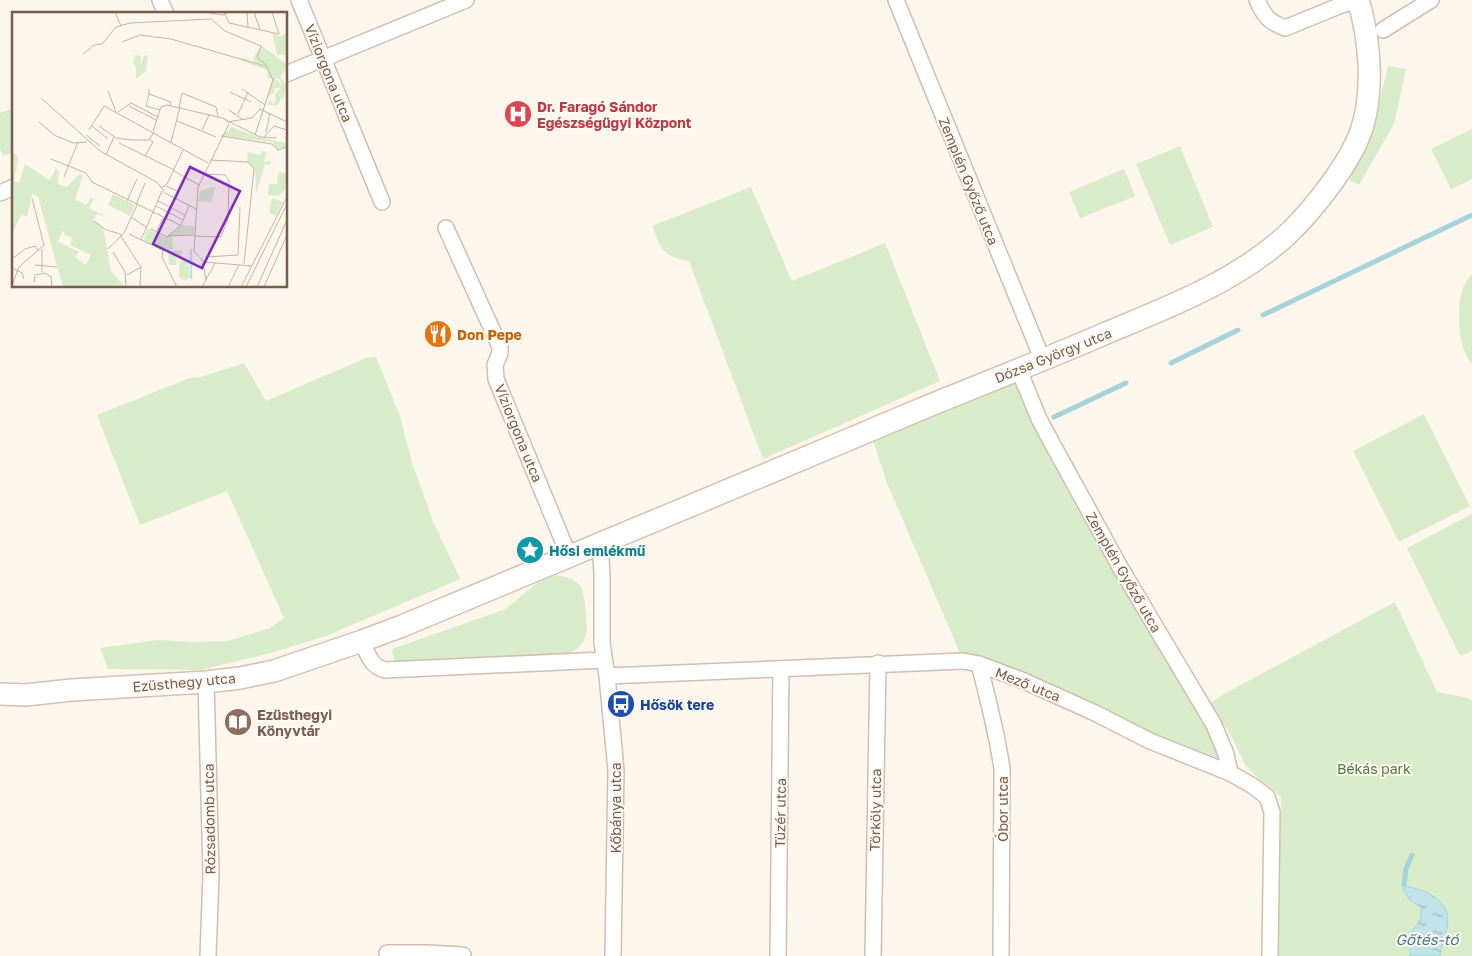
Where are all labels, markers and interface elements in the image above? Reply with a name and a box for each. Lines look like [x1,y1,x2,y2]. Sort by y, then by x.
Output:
inset map [12,12,288,288]
street label: Víziorgona utca [302,21,356,125]
place label: Dr. Faragó Sándor Egészségügyi Központ [537,98,692,131]
hospital icon: Dr. Faragó Sándor Egészségügyi Központ [503,99,533,129]
street label: Zemplén Győző utca [936,115,1002,247]
restaurant icon: Don Pepe [423,319,453,349]
street label: Dózsa György utca [992,324,1114,386]
place label: Don Pepe [457,326,522,343]
street label: Víziorgona utca [492,381,546,485]
street label: Zemplén Győző utca [1083,509,1165,635]
place icon: Hősi emlékmű [515,535,545,565]
place label: Hősi emlékmű [549,542,646,559]
street label: Mező utca [993,663,1063,705]
street label: Ezüsthegy utca [132,669,236,695]
bus stop icon: Hősök tere [606,689,636,719]
place label: Hősök tere [640,696,714,713]
place label: Ezüsthegyi Könyvtár [257,706,332,739]
library icon: Ezüsthegyi Könyvtár [223,707,253,737]
park label: Békás park [1337,760,1411,777]
street label: Kőbánya utca [607,762,624,854]
street label: Rózsadomb utca [200,763,218,875]
street label: Törköly utca [866,768,884,852]
street label: Óbor utca [994,776,1011,842]
street label: Tüzér utca [771,778,789,848]
water label: Gőtés-tó [1396,930,1460,948]

